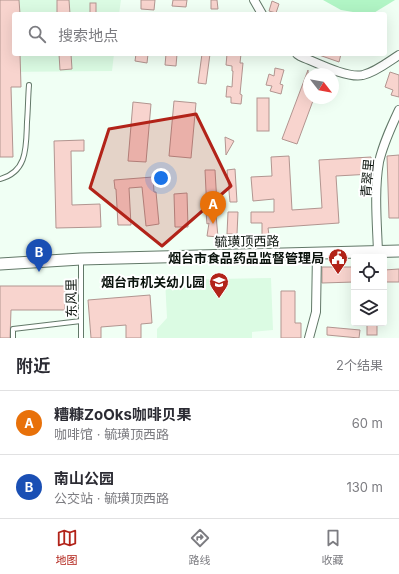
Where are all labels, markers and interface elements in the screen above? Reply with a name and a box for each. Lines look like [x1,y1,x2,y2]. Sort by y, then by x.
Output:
search box [12,12,387,56]
icon: search [26,23,48,45]
text: 搜索地点 [58,26,118,45]
north arrow [303,68,339,104]
street label: 青翠里 [357,158,377,198]
your location [151,168,171,188]
pin: A [200,191,226,224]
street label: 毓璜顶西路 [214,232,280,250]
pin: B [26,239,52,272]
public building icon: 烟台市食品药品监督管理局 [327,247,349,275]
place label: 烟台市食品药品监督管理局 [168,250,324,266]
map controls [351,254,387,326]
button: locate [351,254,387,290]
school or university icon: 烟台市机关幼儿园 [208,271,230,299]
place label: 烟台市机关幼儿园 [101,274,205,290]
street label: 东风里 [63,278,79,318]
button: layers [351,290,387,326]
text: 附近 [16,356,50,376]
text: 2个结果 [336,357,383,373]
text: 糟糠ZoOks咖啡贝果 [54,405,192,424]
text: A [24,415,34,431]
text: 60 m [352,415,383,431]
text: 咖啡馆 · 毓璜顶西路 [54,426,169,442]
text: 南山公园 [54,469,114,488]
text: B [25,479,33,495]
text: 130 m [346,479,383,495]
text: 公交站 · 毓璜顶西路 [54,490,169,506]
tab: 地图 [56,527,78,567]
tab: 路线 [189,527,211,567]
tab: 收藏 [322,527,344,567]

